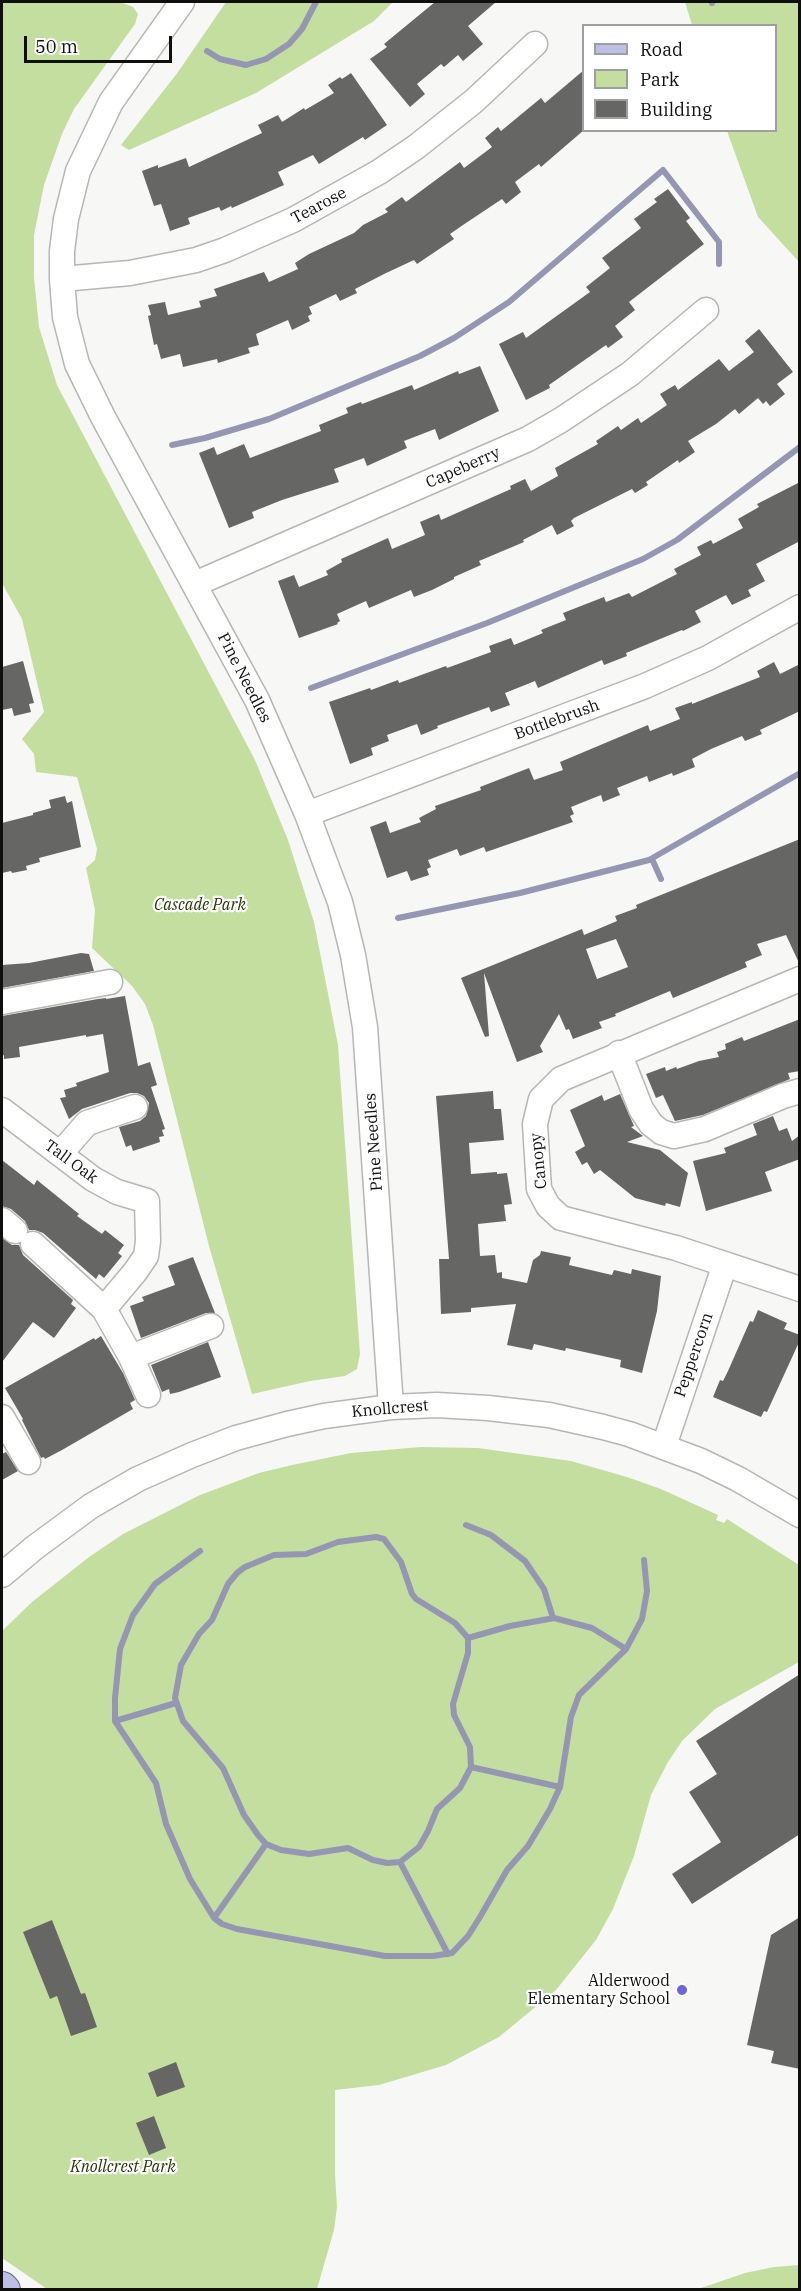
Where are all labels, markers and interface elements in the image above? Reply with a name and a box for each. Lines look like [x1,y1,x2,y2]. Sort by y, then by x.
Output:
scale bar [27,24,176,62]
legend [582,24,777,132]
text: 50 m [35,35,78,58]
text: Road [640,38,683,61]
text: Park [640,68,679,91]
text: Building [640,98,712,121]
street label: Tearose [288,184,350,228]
street label: Capeberry [423,443,503,493]
street label: Pine Needles [213,630,275,726]
street label: Bottlebrush [512,696,602,744]
park label: Cascade Park [154,895,246,915]
street label: Pine Needles [361,1092,387,1192]
street label: Canopy [526,1132,552,1190]
street label: Tall Oak [41,1136,101,1188]
street label: Peppercorn [671,1310,717,1400]
street label: Knollcrest [351,1396,429,1422]
place label: Alderwood Elementary School [527,1971,670,2009]
marker: Alderwood Elementary School [675,1983,689,1997]
park label: Knollcrest Park [70,2157,176,2177]

